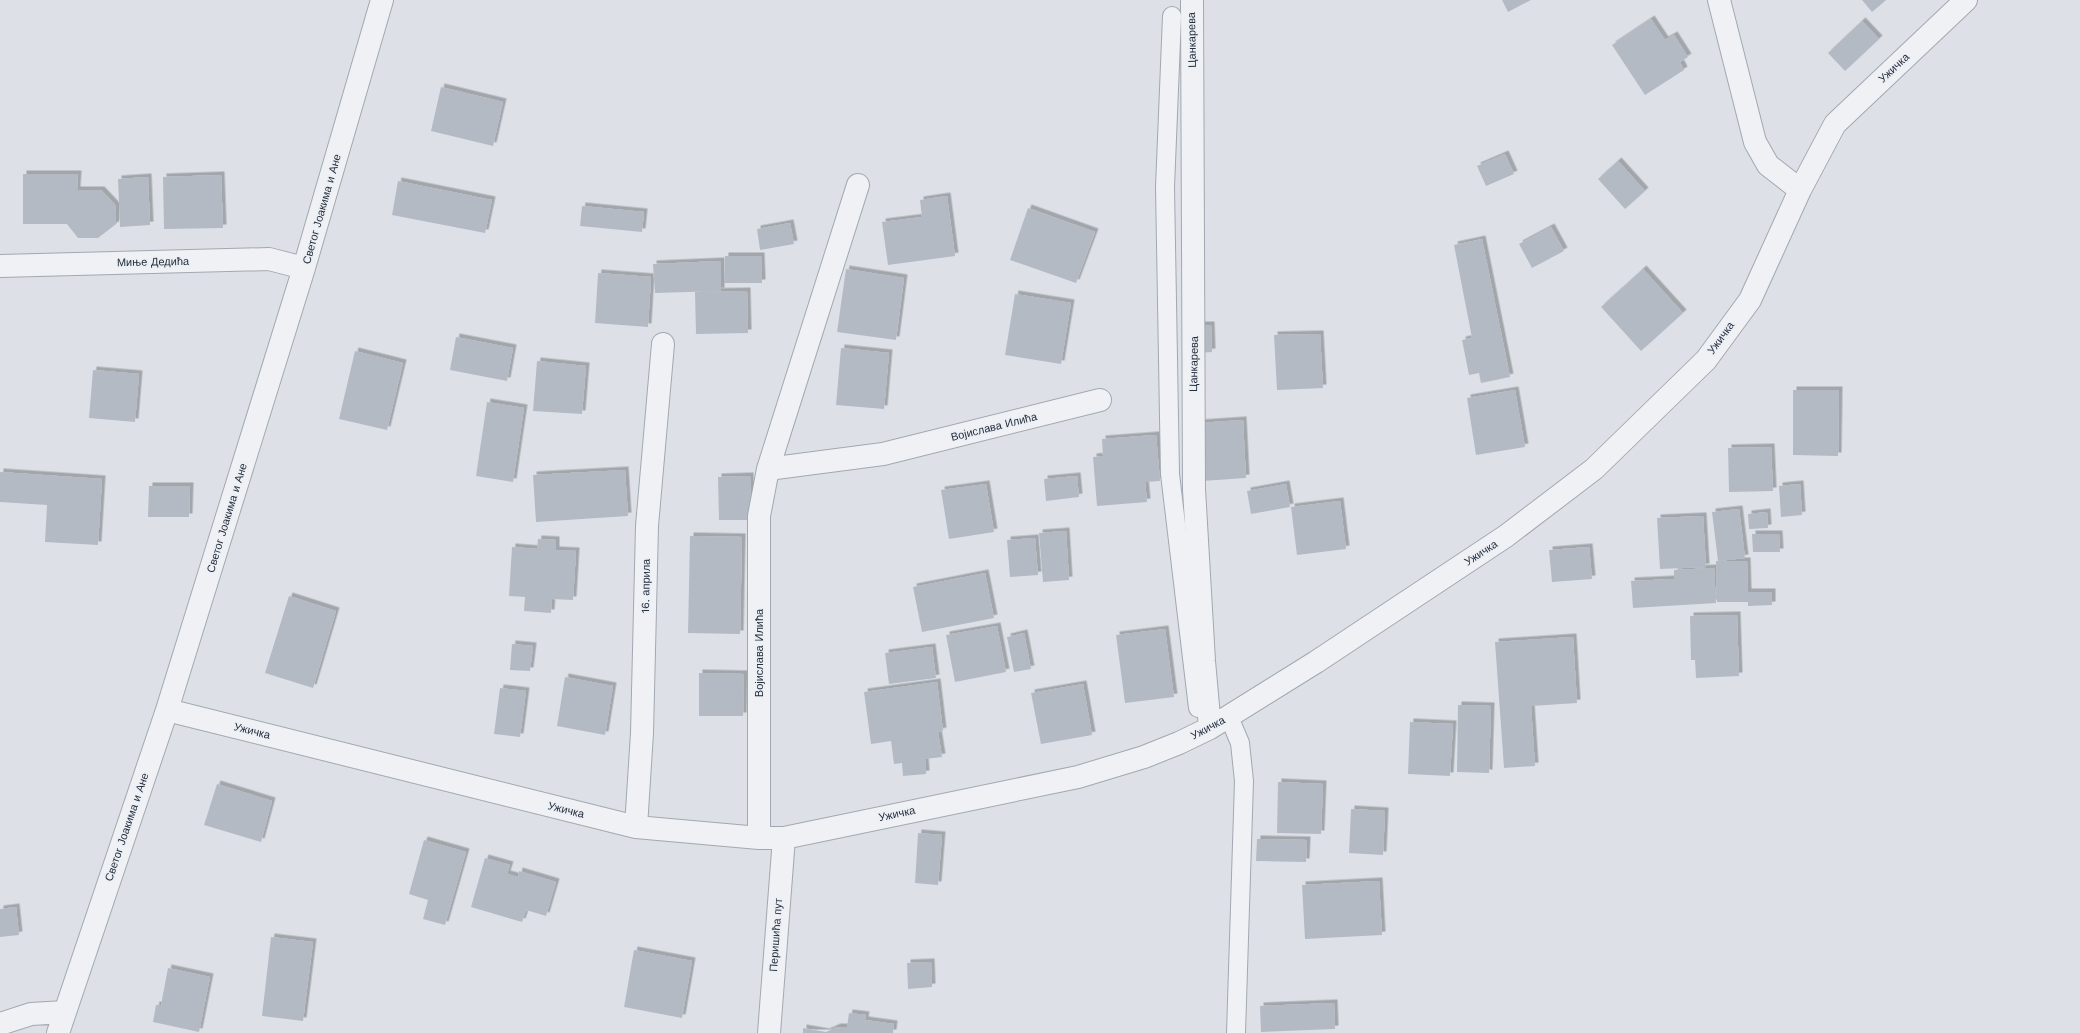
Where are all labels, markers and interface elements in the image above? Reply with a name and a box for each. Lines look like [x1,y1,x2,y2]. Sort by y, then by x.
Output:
street label: Цанкарева [1185,11,1199,68]
street label: Ужичка [1876,50,1913,85]
street label: Светог Јоакима и Ане [300,153,344,265]
street label: Миње Дедића [117,255,190,269]
street label: Ужичка [1705,318,1738,357]
street label: Цанкарева [1187,335,1201,392]
street label: Војислава Илића [950,410,1039,444]
street label: Светог Јоакима и Ане [204,462,250,574]
street label: Ужичка [1462,537,1501,569]
street label: 16. априла [639,558,653,613]
street label: Војислава Илића [753,608,766,697]
street label: Ужичка [1189,713,1228,742]
street label: Ужичка [232,720,272,742]
street label: Светог Јоакима и Ане [102,771,152,883]
street label: Ужичка [546,799,586,821]
street label: Ужичка [878,804,917,824]
street label: Перишића пут [767,898,785,972]

